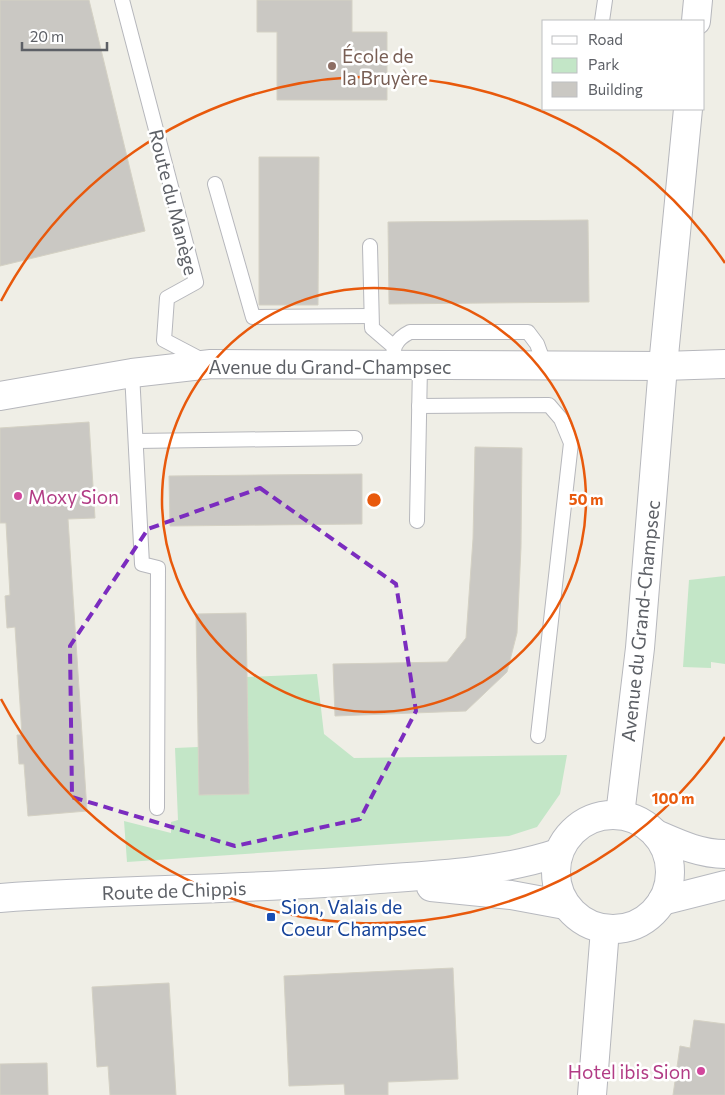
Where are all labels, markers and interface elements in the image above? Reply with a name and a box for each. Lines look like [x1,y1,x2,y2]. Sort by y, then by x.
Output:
scale bar [22,20,108,52]
legend [542,20,705,110]
text: 20 m [30,27,64,45]
text: Road [588,30,623,48]
place label: École de la Bruyère [342,44,428,89]
text: Park [588,55,619,73]
marker: École de la Bruyère [326,60,338,72]
text: Building [588,80,643,98]
street label: Route du Manège [145,127,203,277]
street label: Avenue du Grand-Champsec [209,355,451,378]
place label: Moxy Sion [28,485,119,508]
marker: Moxy Sion [12,490,24,502]
text: 50 m [569,490,603,508]
centre of rings [365,491,383,509]
street label: Avenue du Grand-Champsec [616,499,664,743]
text: 100 m [652,789,694,807]
street label: Route de Chippis [101,876,247,904]
place label: Sion, Valais de Coeur Champsec [281,895,427,940]
marker: Sion, Valais de Coeur Champsec [265,911,277,923]
place label: Hotel ibis Sion [568,1060,691,1083]
marker: Hotel ibis Sion [695,1065,707,1077]

